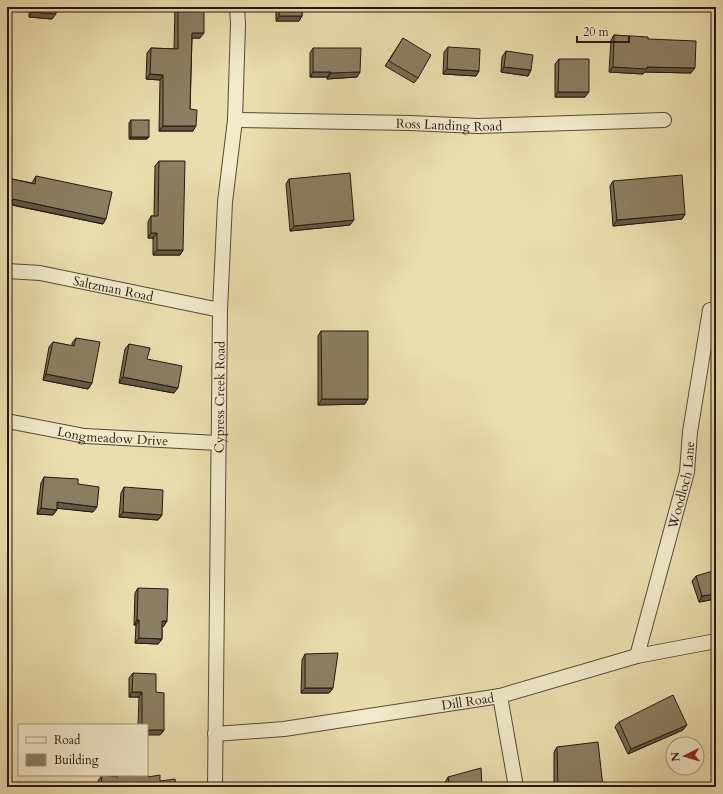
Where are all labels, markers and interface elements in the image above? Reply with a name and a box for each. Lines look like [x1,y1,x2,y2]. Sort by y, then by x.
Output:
scale bar [577,18,629,44]
text: 20 m [583,24,610,40]
street label: Ross Landing Road [396,115,503,136]
street label: Saltzman Road [71,272,155,306]
street label: Cypress Creek Road [211,341,230,453]
street label: Longmeadow Drive [55,423,169,450]
street label: Woodloch Lane [664,441,699,532]
street label: Dill Road [440,689,495,715]
legend [18,724,148,776]
text: Road [54,732,81,748]
north arrow [665,736,705,776]
text: N [668,751,683,762]
text: Building [54,752,99,768]

